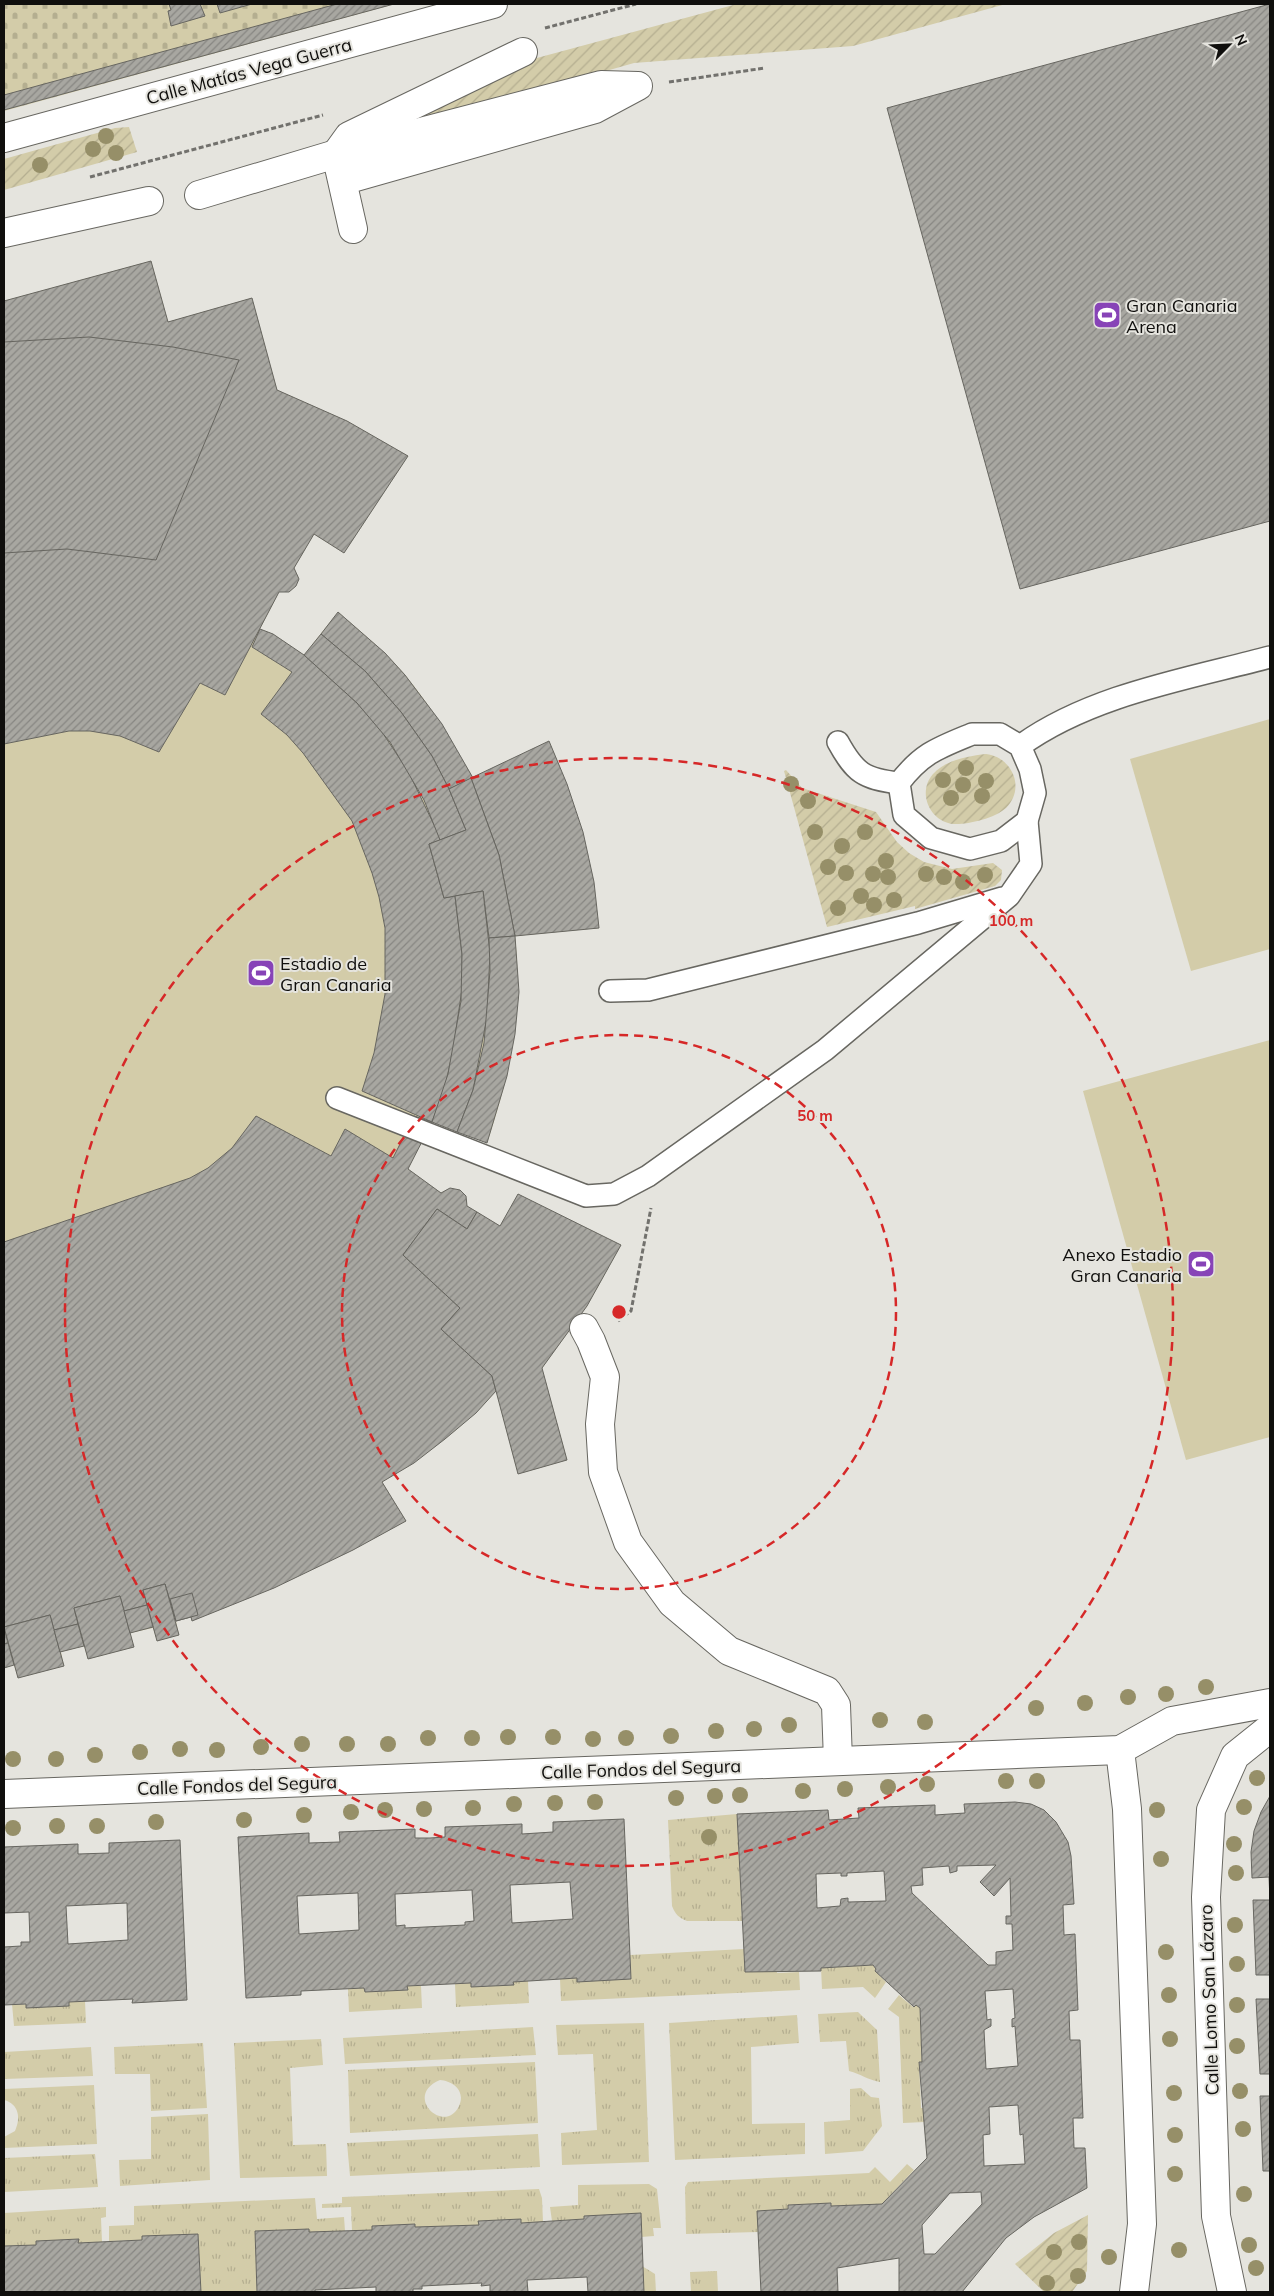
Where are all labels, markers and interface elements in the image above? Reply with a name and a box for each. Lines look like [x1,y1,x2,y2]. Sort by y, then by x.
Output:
north arrow [1204,20,1254,70]
text: N [1231,31,1251,48]
street label: Calle Matías Vega Guerra [144,32,354,110]
place label: Gran Canaria Arena [1126,294,1237,338]
sports icon: Gran Canaria Arena [1092,300,1122,330]
text: 100 m [989,911,1033,930]
place label: Estadio de Gran Canaria [280,952,391,996]
sports icon: Estadio de Gran Canaria [246,958,276,988]
text: 50 m [797,1106,833,1125]
place label: Anexo Estadio Gran Canaria [1062,1243,1182,1287]
sports icon: Anexo Estadio Gran Canaria [1186,1249,1216,1279]
centre of rings [610,1303,628,1321]
street label: Calle Fondos del Segura [541,1754,741,1784]
street label: Calle Fondos del Segura [137,1770,337,1800]
street label: Calle Lomo San Lázaro [1194,1904,1224,2096]

